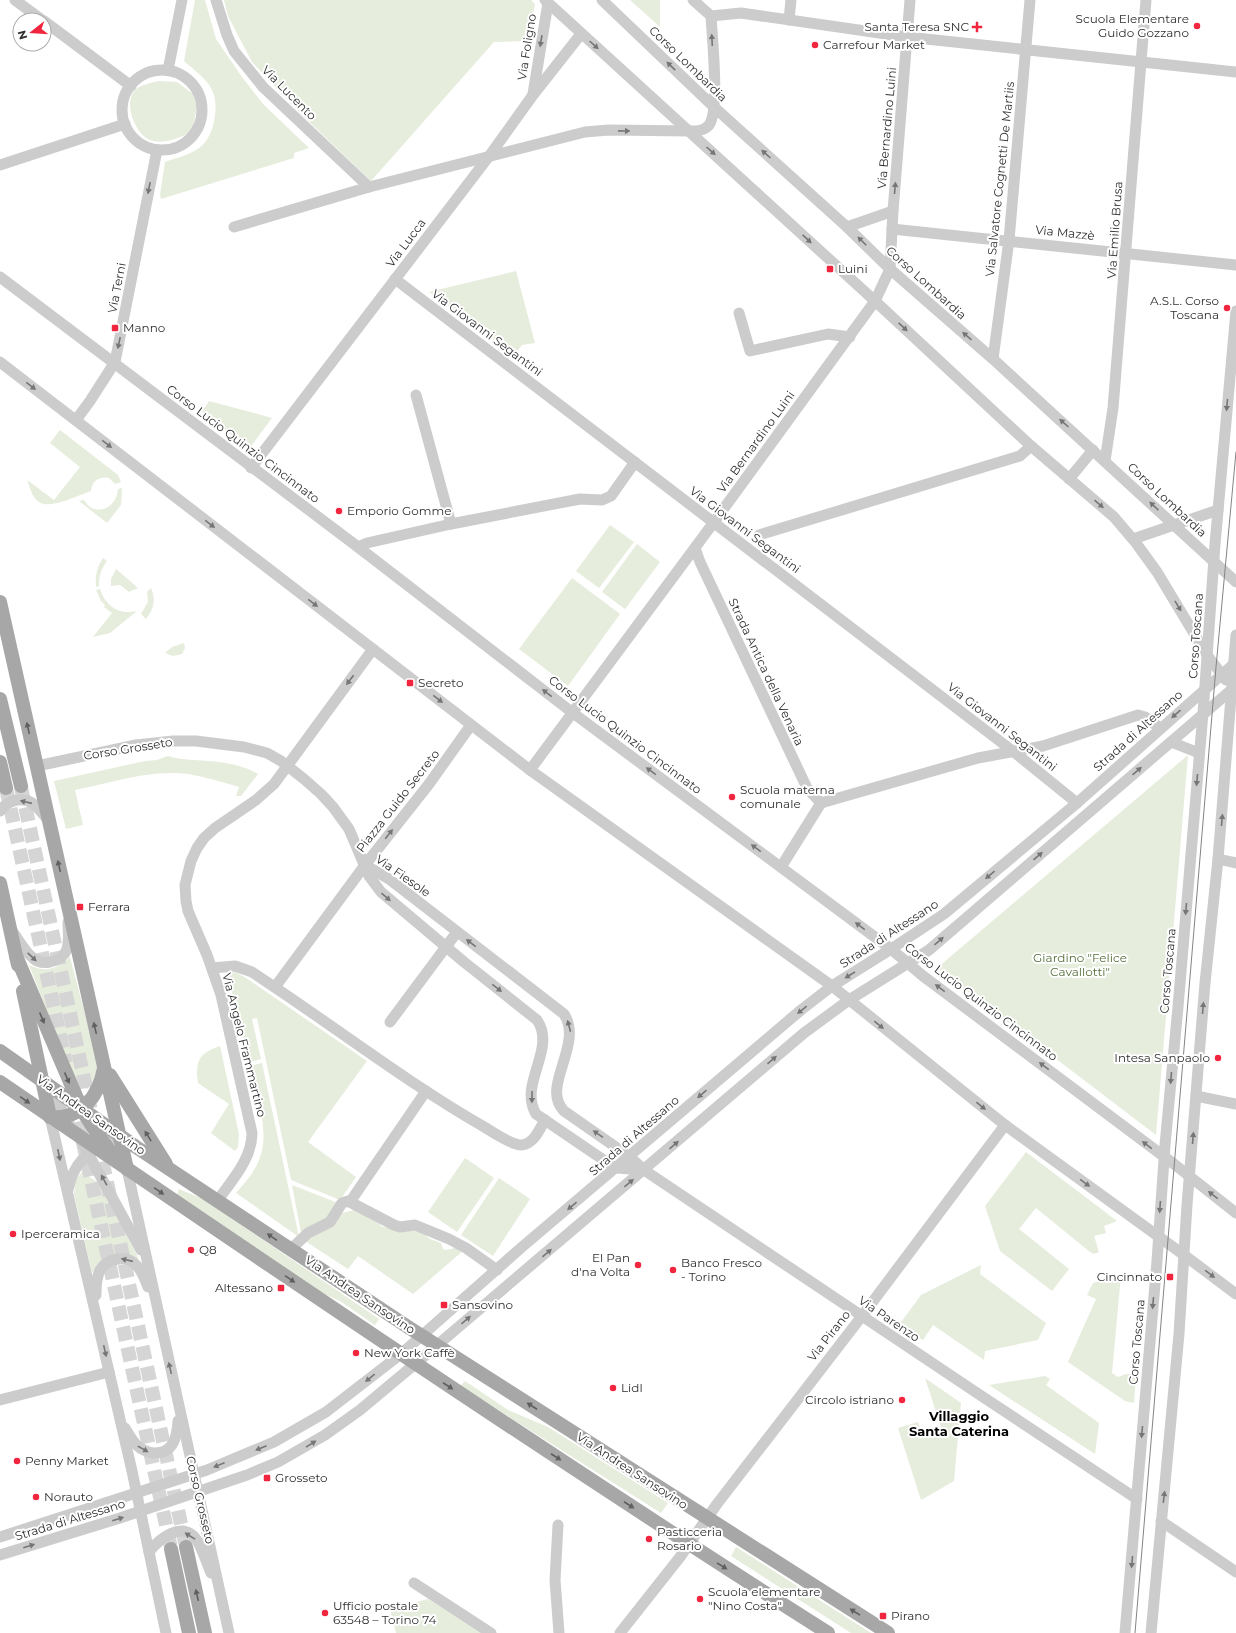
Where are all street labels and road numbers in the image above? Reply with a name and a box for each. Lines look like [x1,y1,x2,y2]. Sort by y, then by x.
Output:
street label: Via Foligno [514,13,539,81]
street label: Corso Lombardia [646,23,730,105]
street label: Via Lucento [259,62,320,123]
street label: Via Bernardino Luini [874,66,899,190]
street label: Via Salvatore Cognetti De Martiis [982,80,1017,277]
street label: Via Emilio Brusa [1104,181,1125,279]
street label: Via Lucca [382,215,429,270]
street label: Via Mazzè [1035,222,1095,243]
street label: Corso Lombardia [883,243,969,323]
street label: Via Terni [104,261,129,314]
street label: Via Giovanni Segantini [429,286,546,379]
street label: Corso Lucio Quinzio Cincinnato [164,381,323,506]
street label: Via Bernardino Luini [714,388,798,496]
street label: Corso Lombardia [1125,459,1210,540]
street label: Via Giovanni Segantini [687,483,804,576]
street label: Corso Toscana [1185,593,1206,679]
street label: Strada Antica della Venaria [726,596,807,748]
street label: Corso Lucio Quinzio Cincinnato [546,672,705,797]
street label: Via Giovanni Segantini [945,679,1060,774]
street label: Strada di Altessano [1090,687,1185,775]
street label: Corso Grosseto [82,734,173,763]
street label: Piazza Guido Secreto [353,746,442,855]
street label: Via Fiesole [373,851,434,900]
street label: Strada di Altessano [837,896,941,971]
street label: Corso Toscana [1156,928,1179,1014]
street label: Corso Lucio Quinzio Cincinnato [902,939,1061,1064]
street label: Via Angelo Frammartino [219,971,270,1118]
street label: Via Andrea Sansovino [34,1071,149,1158]
street label: Strada di Altessano [586,1092,682,1179]
street label: Via Andrea Sansovino [302,1252,418,1337]
street label: Via Parenzo [856,1293,923,1345]
street label: Corso Toscana [1125,1299,1148,1385]
street label: Via Pirano [804,1307,853,1364]
street label: Via Andrea Sansovino [574,1429,691,1512]
street label: Corso Grosseto [183,1455,218,1545]
street label: Strada di Altessano [13,1496,127,1543]

